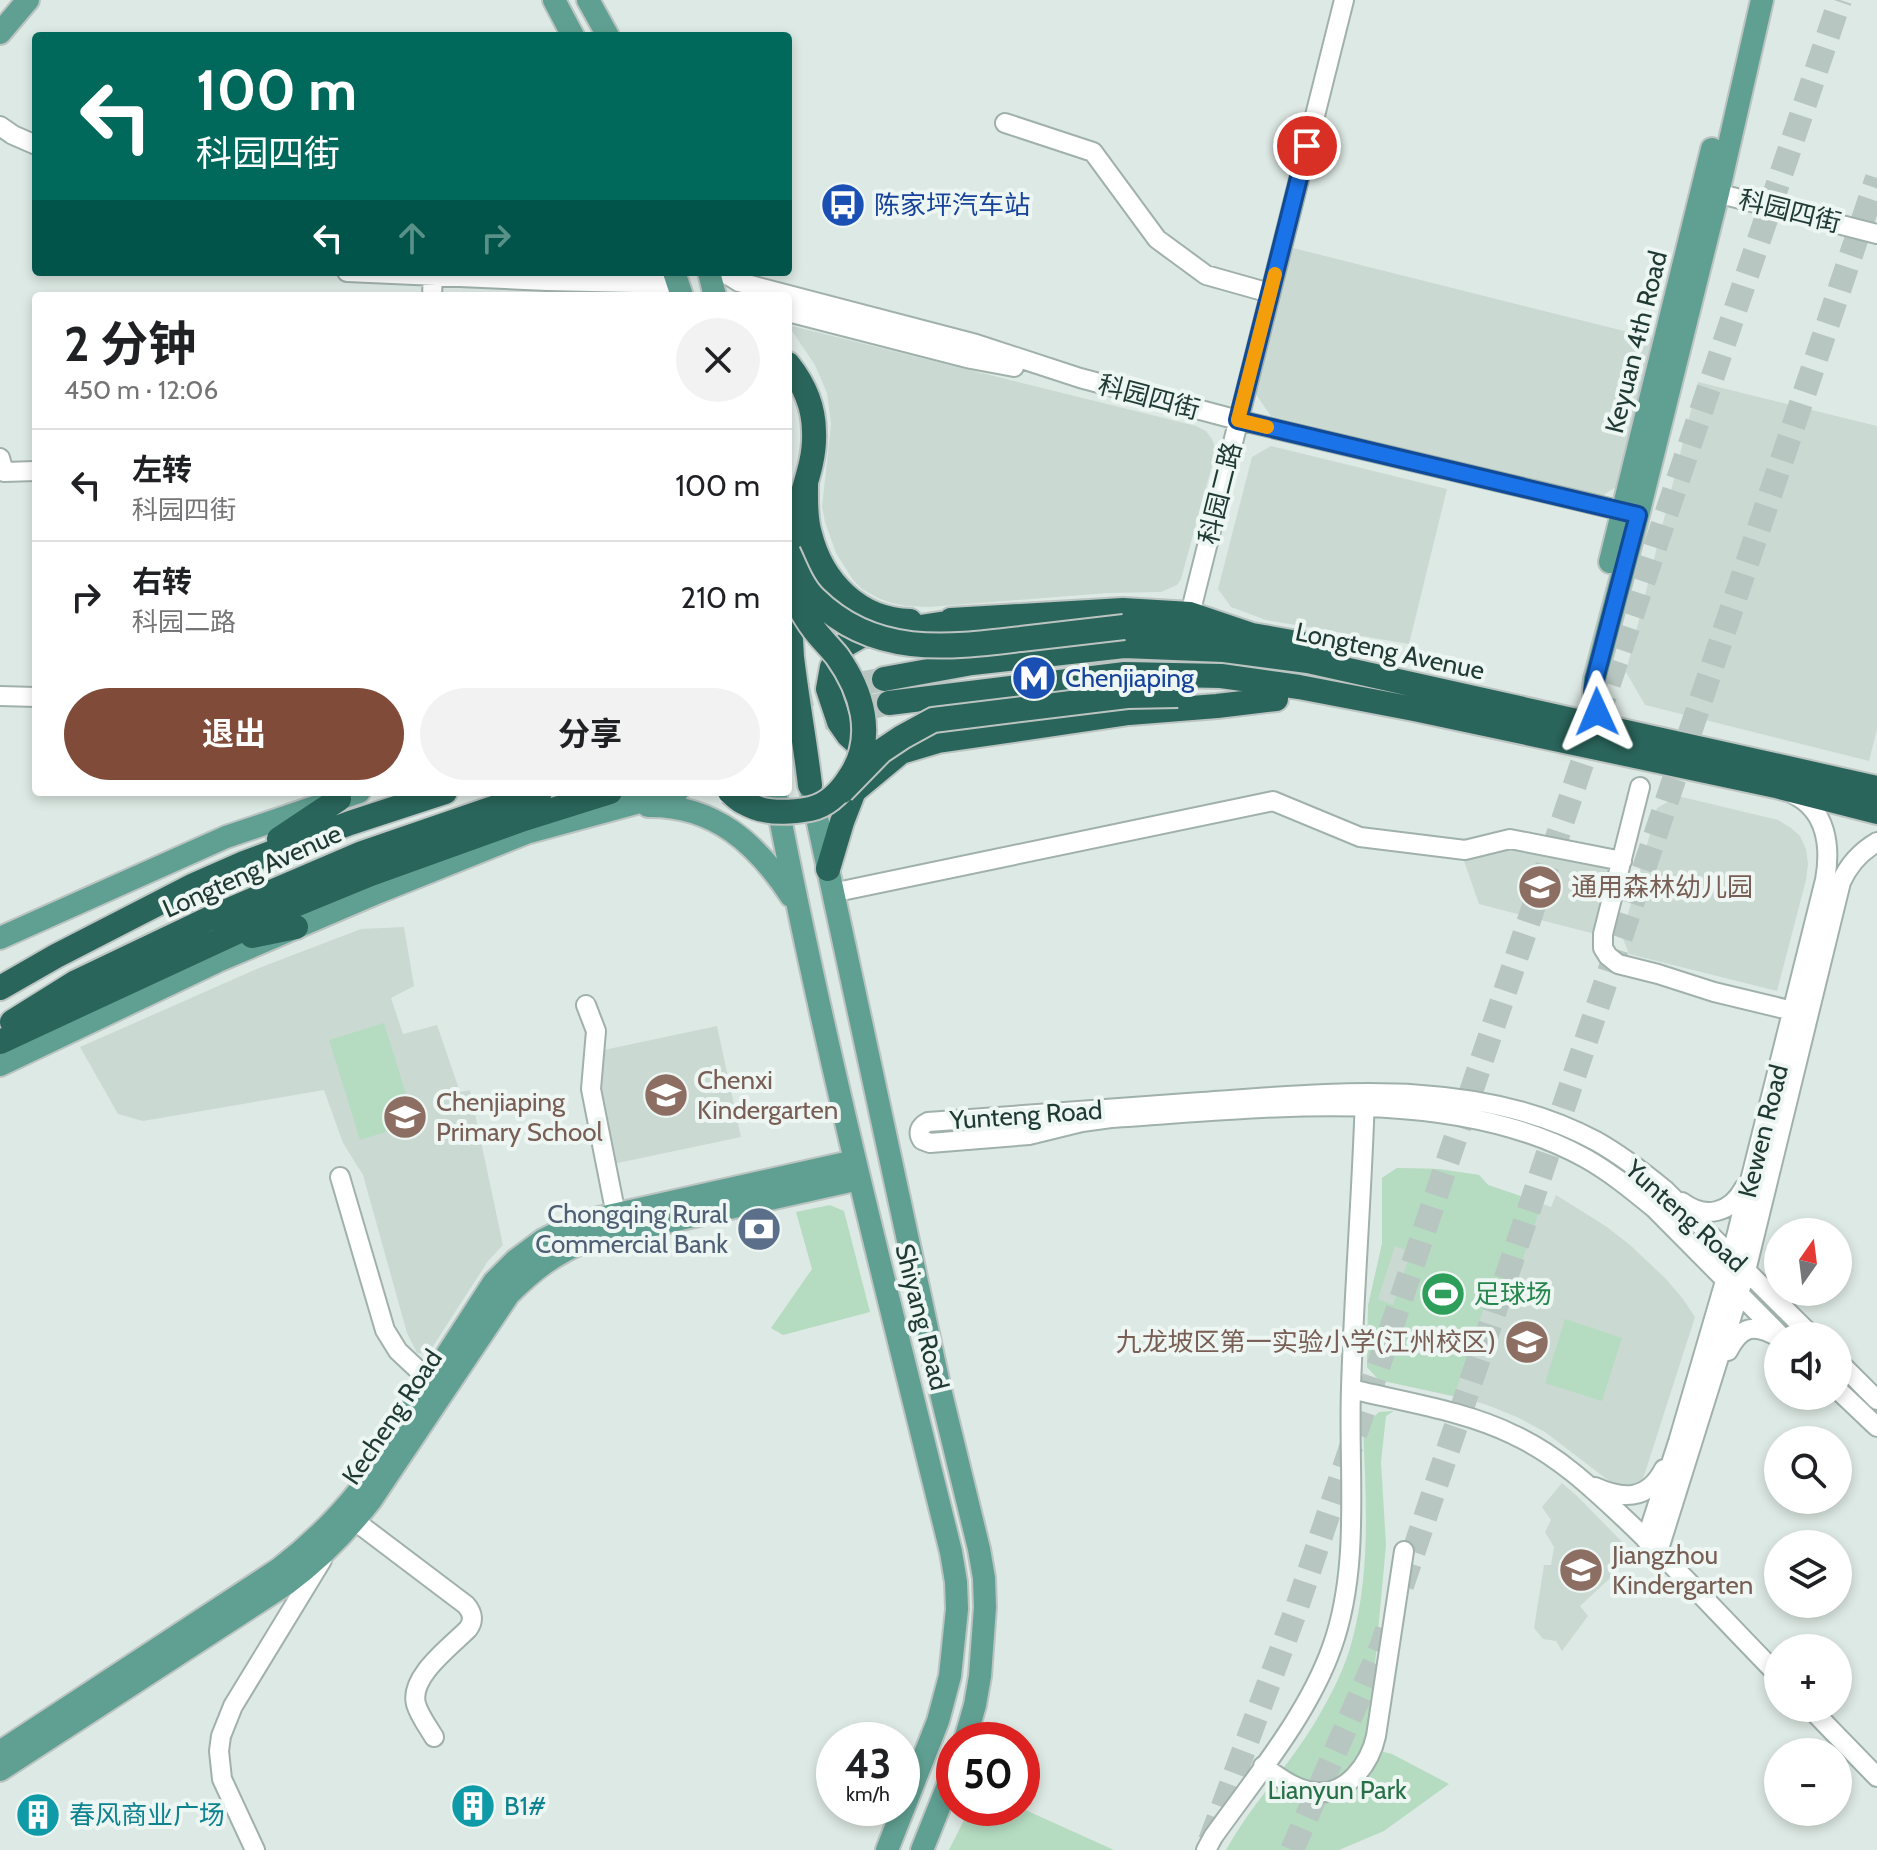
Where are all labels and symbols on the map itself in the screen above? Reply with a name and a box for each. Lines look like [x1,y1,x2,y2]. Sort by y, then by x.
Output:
pin [1273,112,1341,180]
bus stop icon: 陈家坪汽车站 [819,181,867,229]
street label: 科园四街 [1736,183,1844,239]
place label: 陈家坪汽车站 [874,189,1030,221]
street label: Keyuan 4th Road [1598,248,1674,436]
street label: 科园四街 [1095,368,1203,426]
street label: 科园二路 [1192,439,1248,547]
street label: Longteng Avenue [1293,615,1487,687]
metro station icon: Chenjiaping [1010,654,1058,702]
place label: Chenjiaping [1065,662,1195,694]
position arrow [1555,670,1639,754]
street label: Longteng Avenue [158,817,346,925]
school or university icon: 通用森林幼儿园 [1516,863,1564,911]
place label: 通用森林幼儿园 [1571,871,1753,903]
street label: Kewen Road [1731,1061,1795,1201]
place label: Chenxi Kindergarten [697,1064,838,1126]
school or university icon: Chenxi Kindergarten [642,1071,690,1119]
place label: Chenjiaping Primary School [436,1086,603,1148]
school or university icon: Chenjiaping Primary School [381,1093,429,1141]
street label: Yunteng Road [948,1094,1103,1136]
street label: Yunteng Road [1618,1152,1753,1279]
place label: Chongqing Rural Commercial Bank [535,1198,728,1260]
bank icon: Chongqing Rural Commercial Bank [735,1205,783,1253]
north arrow [1764,1218,1852,1306]
street label: Shiyang Road [888,1240,956,1394]
sports icon: 足球场 [1419,1270,1467,1318]
place label: 足球场 [1474,1278,1552,1310]
school or university icon: 九龙坡区第一实验小学(江州校区) [1503,1318,1551,1366]
place label: 九龙坡区第一实验小学(江州校区) [1116,1326,1496,1358]
street label: Kecheng Road [335,1343,449,1491]
place label: Jiangzhou Kindergarten [1611,1539,1753,1601]
school or university icon: Jiangzhou Kindergarten [1557,1546,1605,1594]
speed limit sign: 50 [936,1722,1040,1826]
park label: Lianyun Park [1267,1774,1407,1806]
building icon: B1# [449,1782,497,1830]
place label: B1# [504,1790,546,1822]
building icon: 春风商业广场 [14,1791,62,1839]
place label: 春风商业广场 [69,1799,225,1831]

